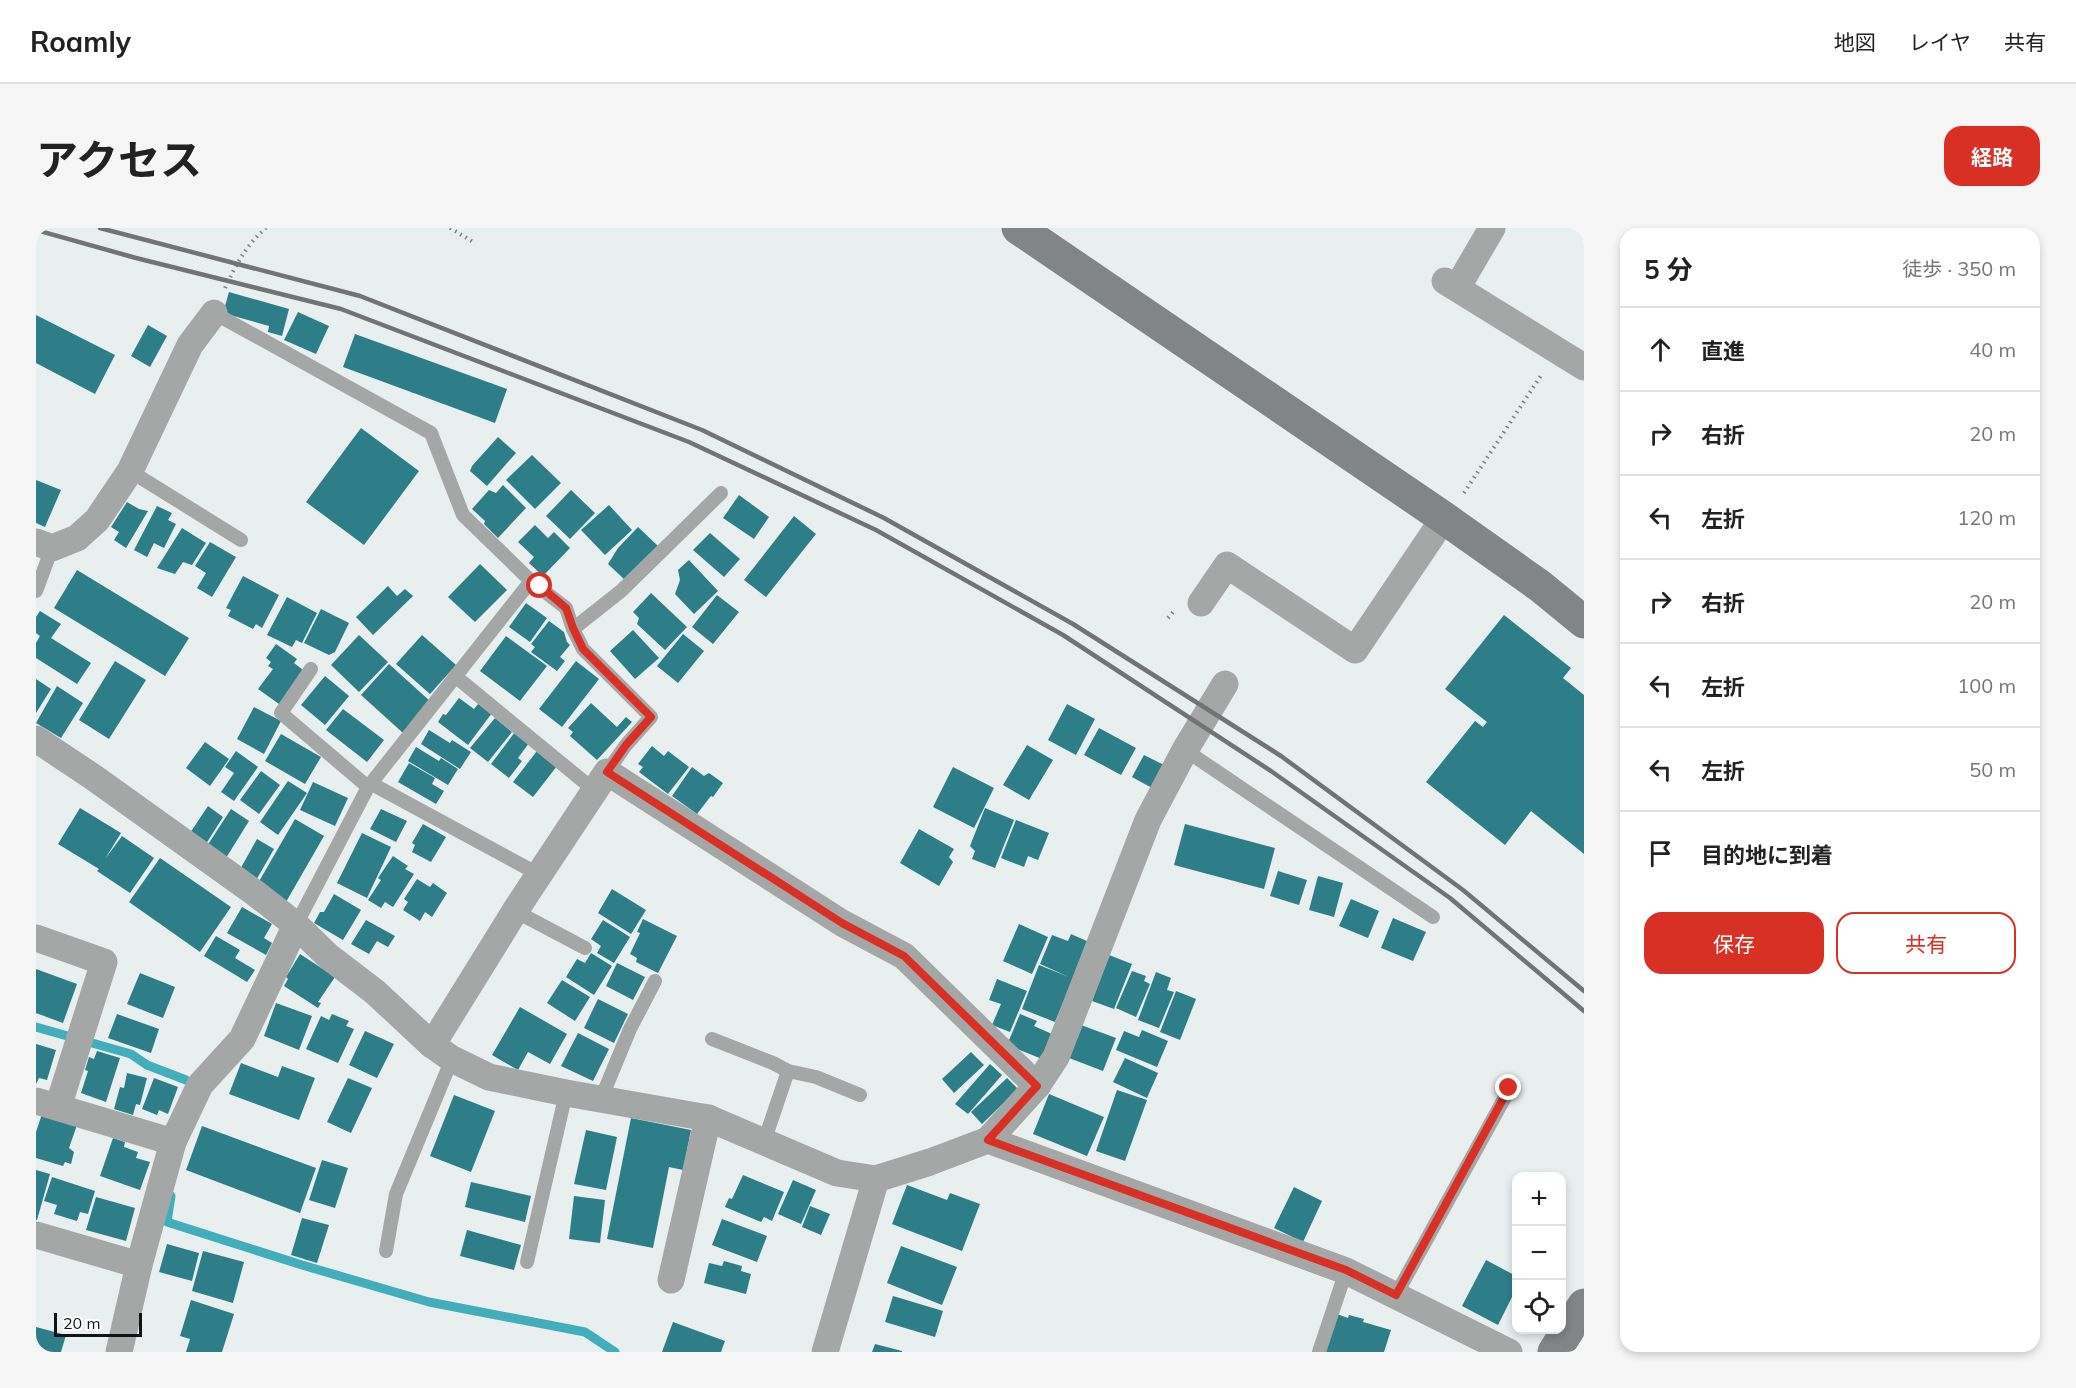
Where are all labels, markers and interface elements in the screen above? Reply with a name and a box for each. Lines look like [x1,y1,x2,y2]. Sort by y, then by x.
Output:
text: Roamly [30,24,131,59]
text: 地図 [1834,29,1876,55]
text: レイヤ [1909,29,1971,55]
text: 共有 [2004,29,2046,55]
button: 経路 [1944,126,2040,186]
text: アクセス [36,133,202,186]
text: 5 分 [1644,253,1693,286]
text: 徒歩 · 350 m [1902,256,2016,281]
icon: ahead [1644,333,1677,366]
text: 直進 [1701,337,1745,365]
text: 40 m [1969,337,2016,362]
icon: right [1644,417,1677,450]
text: 右折 [1701,421,1745,449]
text: 20 m [1969,421,2016,446]
icon: left [1644,501,1677,534]
text: 左折 [1701,505,1745,533]
text: 120 m [1957,505,2016,530]
route start [526,572,552,598]
icon: right [1644,585,1677,618]
text: 右折 [1701,589,1745,617]
text: 20 m [1969,589,2016,614]
icon: left [1644,669,1677,702]
text: 左折 [1701,673,1745,701]
text: 100 m [1957,673,2016,698]
icon: left [1644,753,1677,786]
text: 左折 [1701,757,1745,785]
text: 50 m [1969,757,2016,782]
icon: arrive [1644,837,1677,870]
text: 目的地に到着 [1701,841,1833,869]
button: 保存 [1644,912,1824,974]
button: 共有 [1836,912,2016,974]
route end [1495,1074,1521,1100]
map controls [1512,1172,1566,1334]
button: + [1512,1172,1566,1226]
button: − [1512,1226,1566,1280]
button: locate [1512,1280,1566,1334]
scale bar [54,1310,142,1338]
text: 20 m [63,1313,100,1333]

